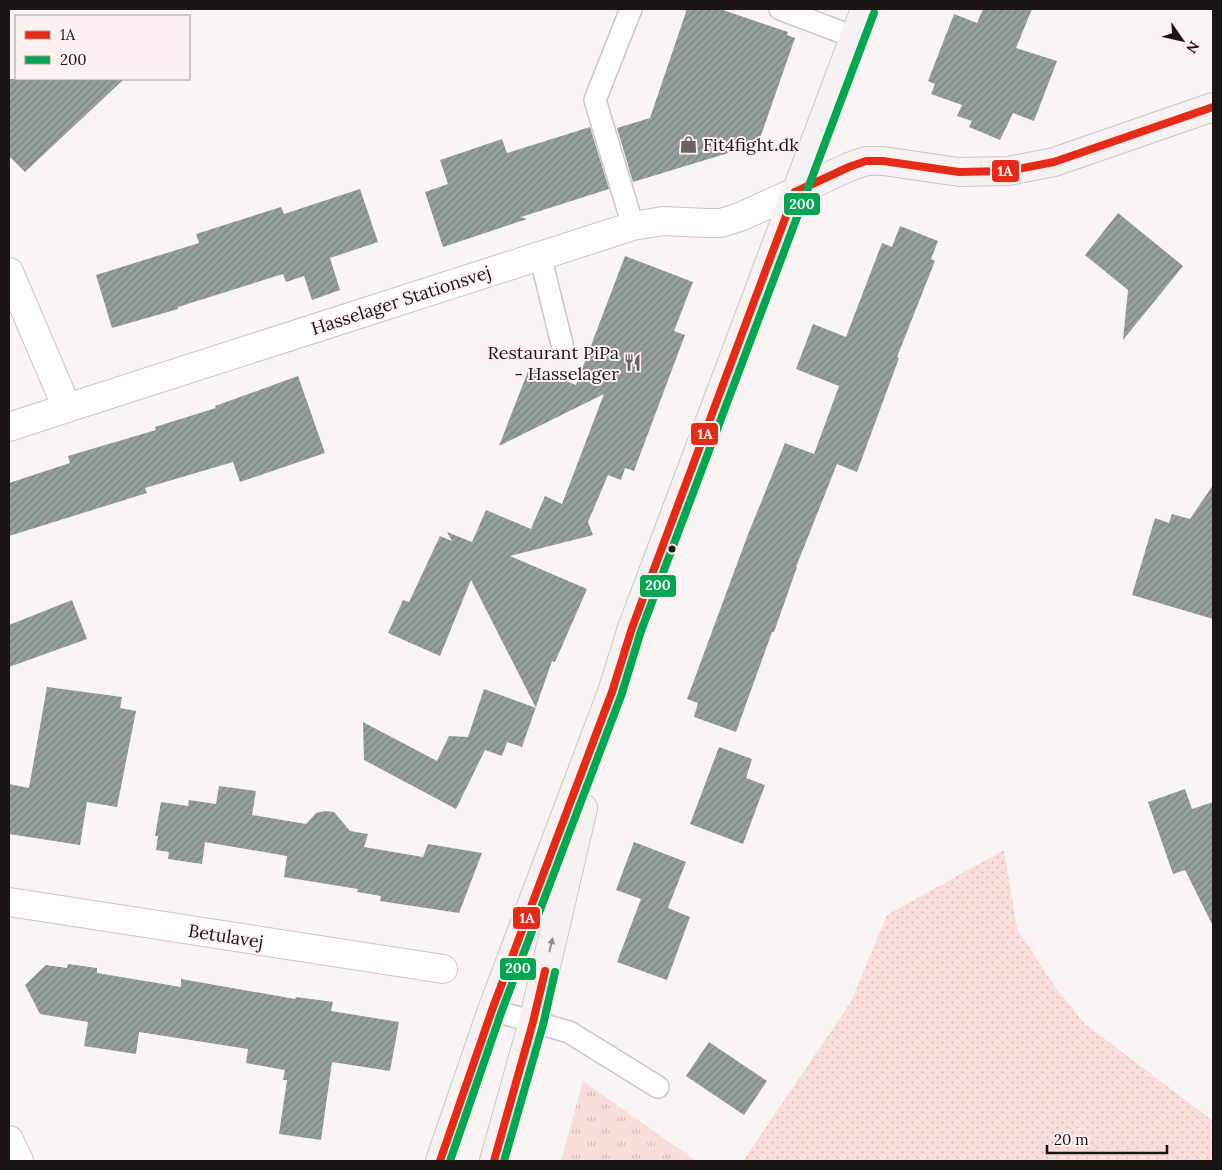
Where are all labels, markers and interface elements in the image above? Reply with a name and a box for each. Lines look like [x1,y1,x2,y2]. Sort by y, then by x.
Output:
legend [15,15,190,80]
north arrow [1157,15,1207,65]
text: 1A [60,25,76,44]
text: N [1182,38,1203,57]
text: 200 [60,50,87,69]
place label: Fit4fight.dk [703,133,799,156]
shop icon: Fit4fight.dk [679,134,699,154]
line badge: 1A [991,159,1020,183]
text: 1A [997,162,1013,180]
line badge: 200 [783,192,821,216]
text: 200 [789,195,815,213]
street label: Hasselager Stationsvej [308,260,494,340]
place label: Restaurant PiPa - Hasselager [488,341,619,385]
restaurant icon: Restaurant PiPa - Hasselager [623,352,643,372]
line badge: 1A [690,422,719,446]
text: 1A [697,425,713,443]
unlabelled marker [667,544,677,554]
line badge: 200 [639,574,677,598]
text: 200 [645,576,671,594]
line badge: 1A [512,906,541,930]
text: 1A [519,909,535,927]
street label: Betulavej [187,919,265,953]
one-way arrow [547,937,555,952]
line badge: 200 [499,957,537,981]
text: 200 [505,959,531,977]
scale bar [1047,1122,1167,1154]
text: 20 m [1054,1130,1089,1149]

